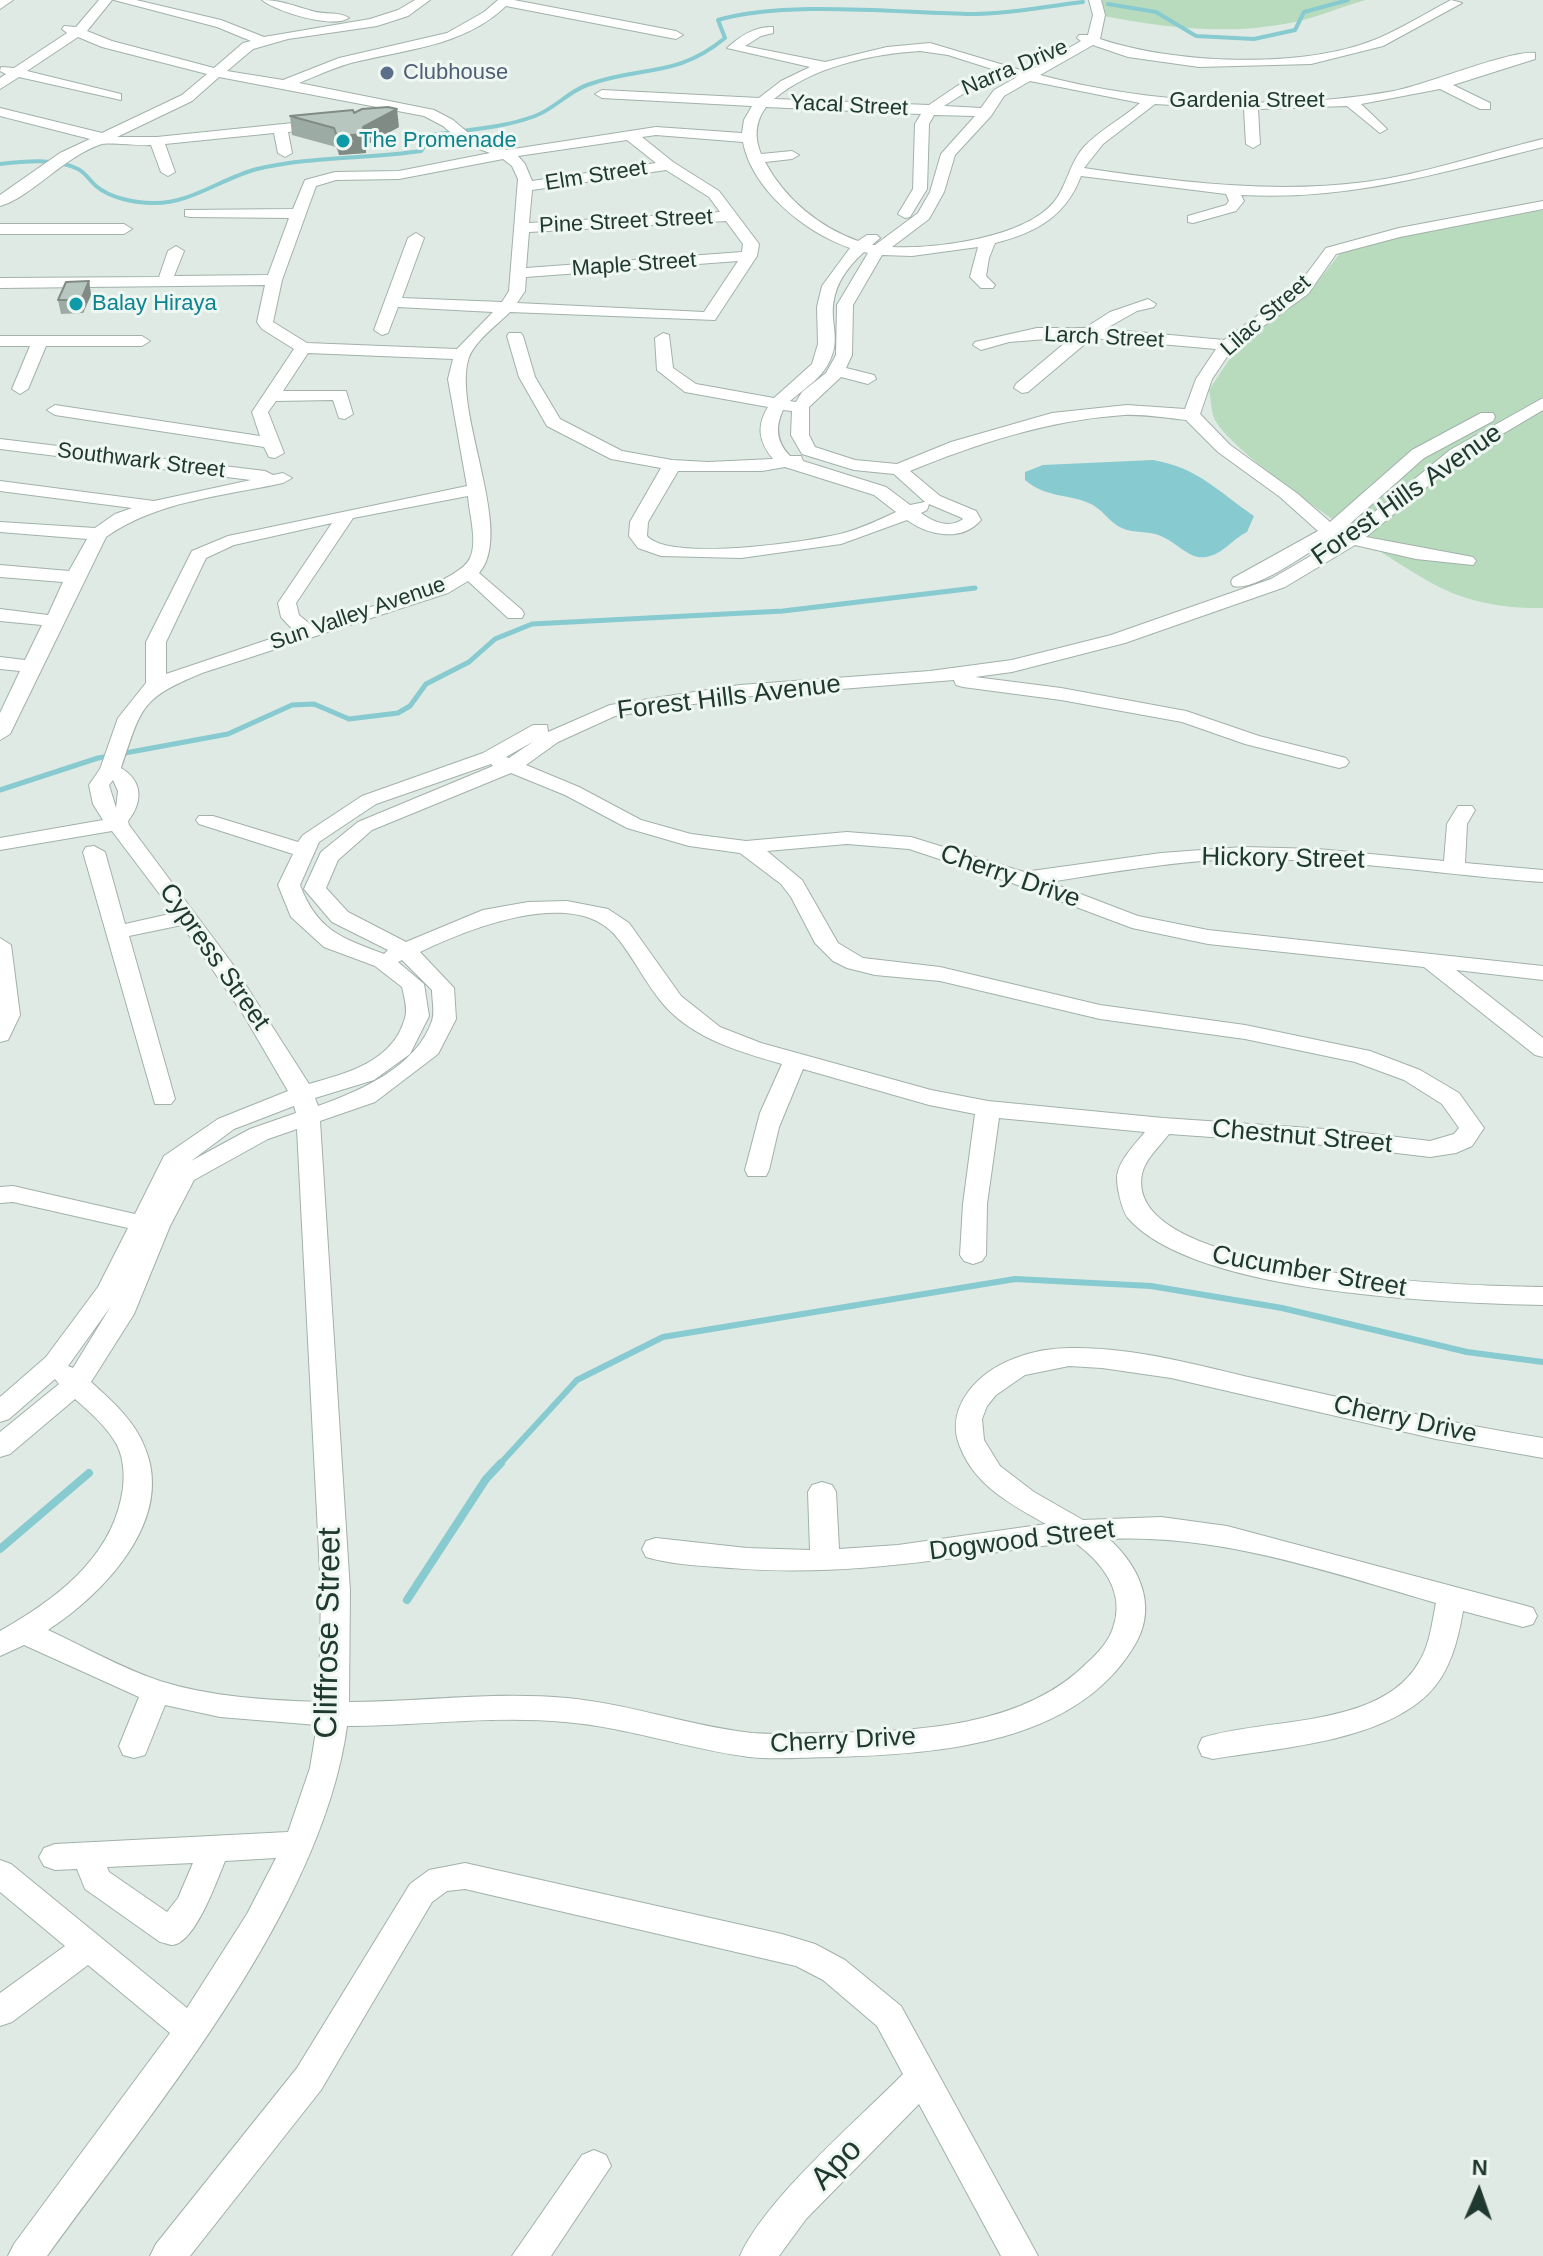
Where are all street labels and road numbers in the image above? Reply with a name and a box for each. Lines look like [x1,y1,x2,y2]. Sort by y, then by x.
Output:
street label: Narra Drive [958,34,1072,102]
street label: Gardenia Street [1169,88,1325,114]
street label: Yacal Street [789,90,909,122]
street label: Elm Street [543,155,649,197]
street label: Pine Street Street [539,204,713,240]
street label: Maple Street [571,247,697,283]
street label: Lilac Street [1216,270,1316,362]
street label: Larch Street [1043,322,1165,354]
street label: Forest Hills Avenue [1306,418,1508,572]
street label: Southwark Street [56,438,226,484]
street label: Sun Valley Avenue [267,572,449,656]
street label: Forest Hills Avenue [615,669,843,727]
street label: Cherry Drive [936,838,1084,916]
street label: Hickory Street [1201,842,1365,876]
street label: Cypress Street [152,878,276,1036]
street label: Chestnut Street [1211,1114,1393,1160]
street label: Cucumber Street [1210,1240,1408,1304]
street label: Cherry Drive [1330,1390,1480,1450]
street label: Dogwood Street [928,1514,1116,1568]
street label: Cliffrose Street [308,1527,350,1739]
street label: Cherry Drive [769,1722,917,1760]
street label: Apo [803,2131,871,2199]

